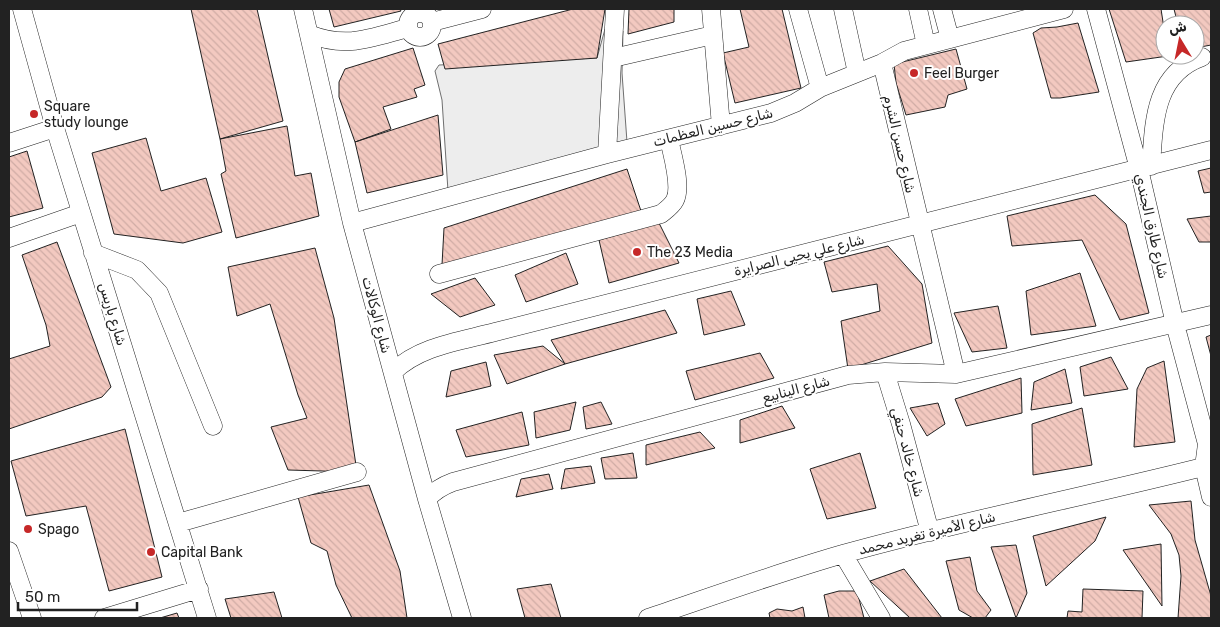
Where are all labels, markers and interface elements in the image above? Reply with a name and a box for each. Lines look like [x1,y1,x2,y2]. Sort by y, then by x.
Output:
north arrow [1155,15,1205,65]
text: ش [1168,18,1188,38]
place label: Feel Burger [924,65,1000,82]
marker: Feel Burger [908,67,920,79]
street label: شارع حسن الشرم [878,93,919,195]
place label: Square study lounge [44,98,129,131]
street label: شارع حسين العظمات [651,104,775,153]
marker: Square study lounge [28,108,40,120]
street label: شارع طارق الجندي [1129,172,1172,281]
street label: شارع علي يحيى الصرايرة [732,231,867,282]
place label: The 23 Media [647,244,733,261]
marker: The 23 Media [631,246,643,258]
street label: شارع الوكالات [356,275,395,356]
street label: شارع باريس [93,280,130,348]
street label: شارع الينابيع [761,372,832,409]
street label: شارع خالد حنفي [885,405,928,499]
street label: شارع الأميرة تغريد محمد [857,508,998,561]
place label: Spago [38,521,79,538]
marker: Spago [22,523,34,535]
place label: Capital Bank [161,544,243,561]
marker: Capital Bank [145,546,157,558]
scale bar [18,580,136,612]
text: 50 m [25,588,60,606]

